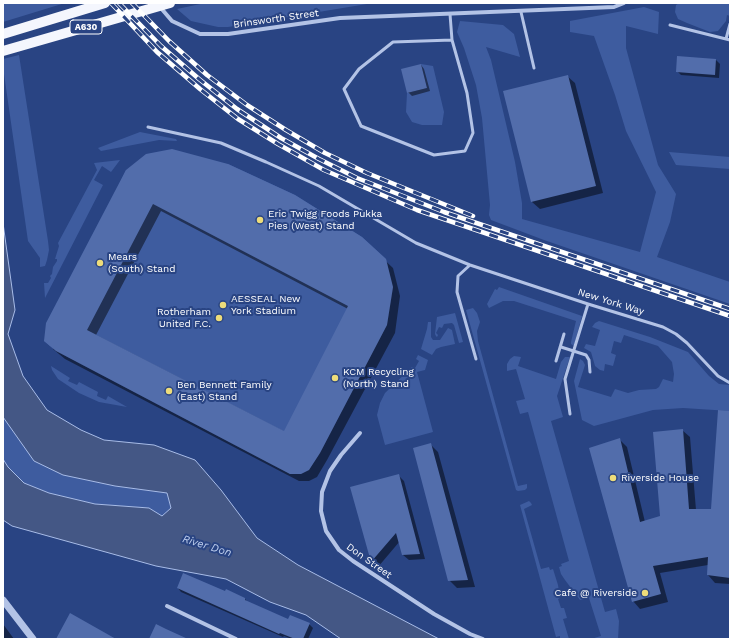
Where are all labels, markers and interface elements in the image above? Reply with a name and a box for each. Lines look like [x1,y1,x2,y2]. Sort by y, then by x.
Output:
street label: Brinsworth Street [232,7,320,31]
road number: A630 [70,20,102,34]
place label: Eric Twigg Foods Pukka Pies (West) Stand [268,208,382,232]
marker: Eric Twigg Foods Pukka Pies (West) Stand [255,215,265,225]
place label: Mears (South) Stand [108,251,175,274]
marker: Mears (South) Stand [95,258,105,268]
street label: New York Way [576,286,646,318]
place label: AESSEAL New York Stadium [231,293,300,316]
marker: AESSEAL New York Stadium [218,300,228,310]
place label: Rotherham United F.C. [157,306,211,330]
marker: Rotherham United F.C. [214,313,224,323]
place label: KCM Recycling (North) Stand [343,366,414,390]
marker: KCM Recycling (North) Stand [330,373,340,383]
place label: Ben Bennett Family (East) Stand [177,379,272,402]
marker: Ben Bennett Family (East) Stand [164,386,174,396]
place label: Riverside House [621,472,699,484]
marker: Riverside House [608,473,618,483]
water label: River Don [181,532,233,560]
street label: Don Street [344,541,394,581]
place label: Cafe @ Riverside [555,587,637,599]
marker: Cafe @ Riverside [640,588,650,598]

